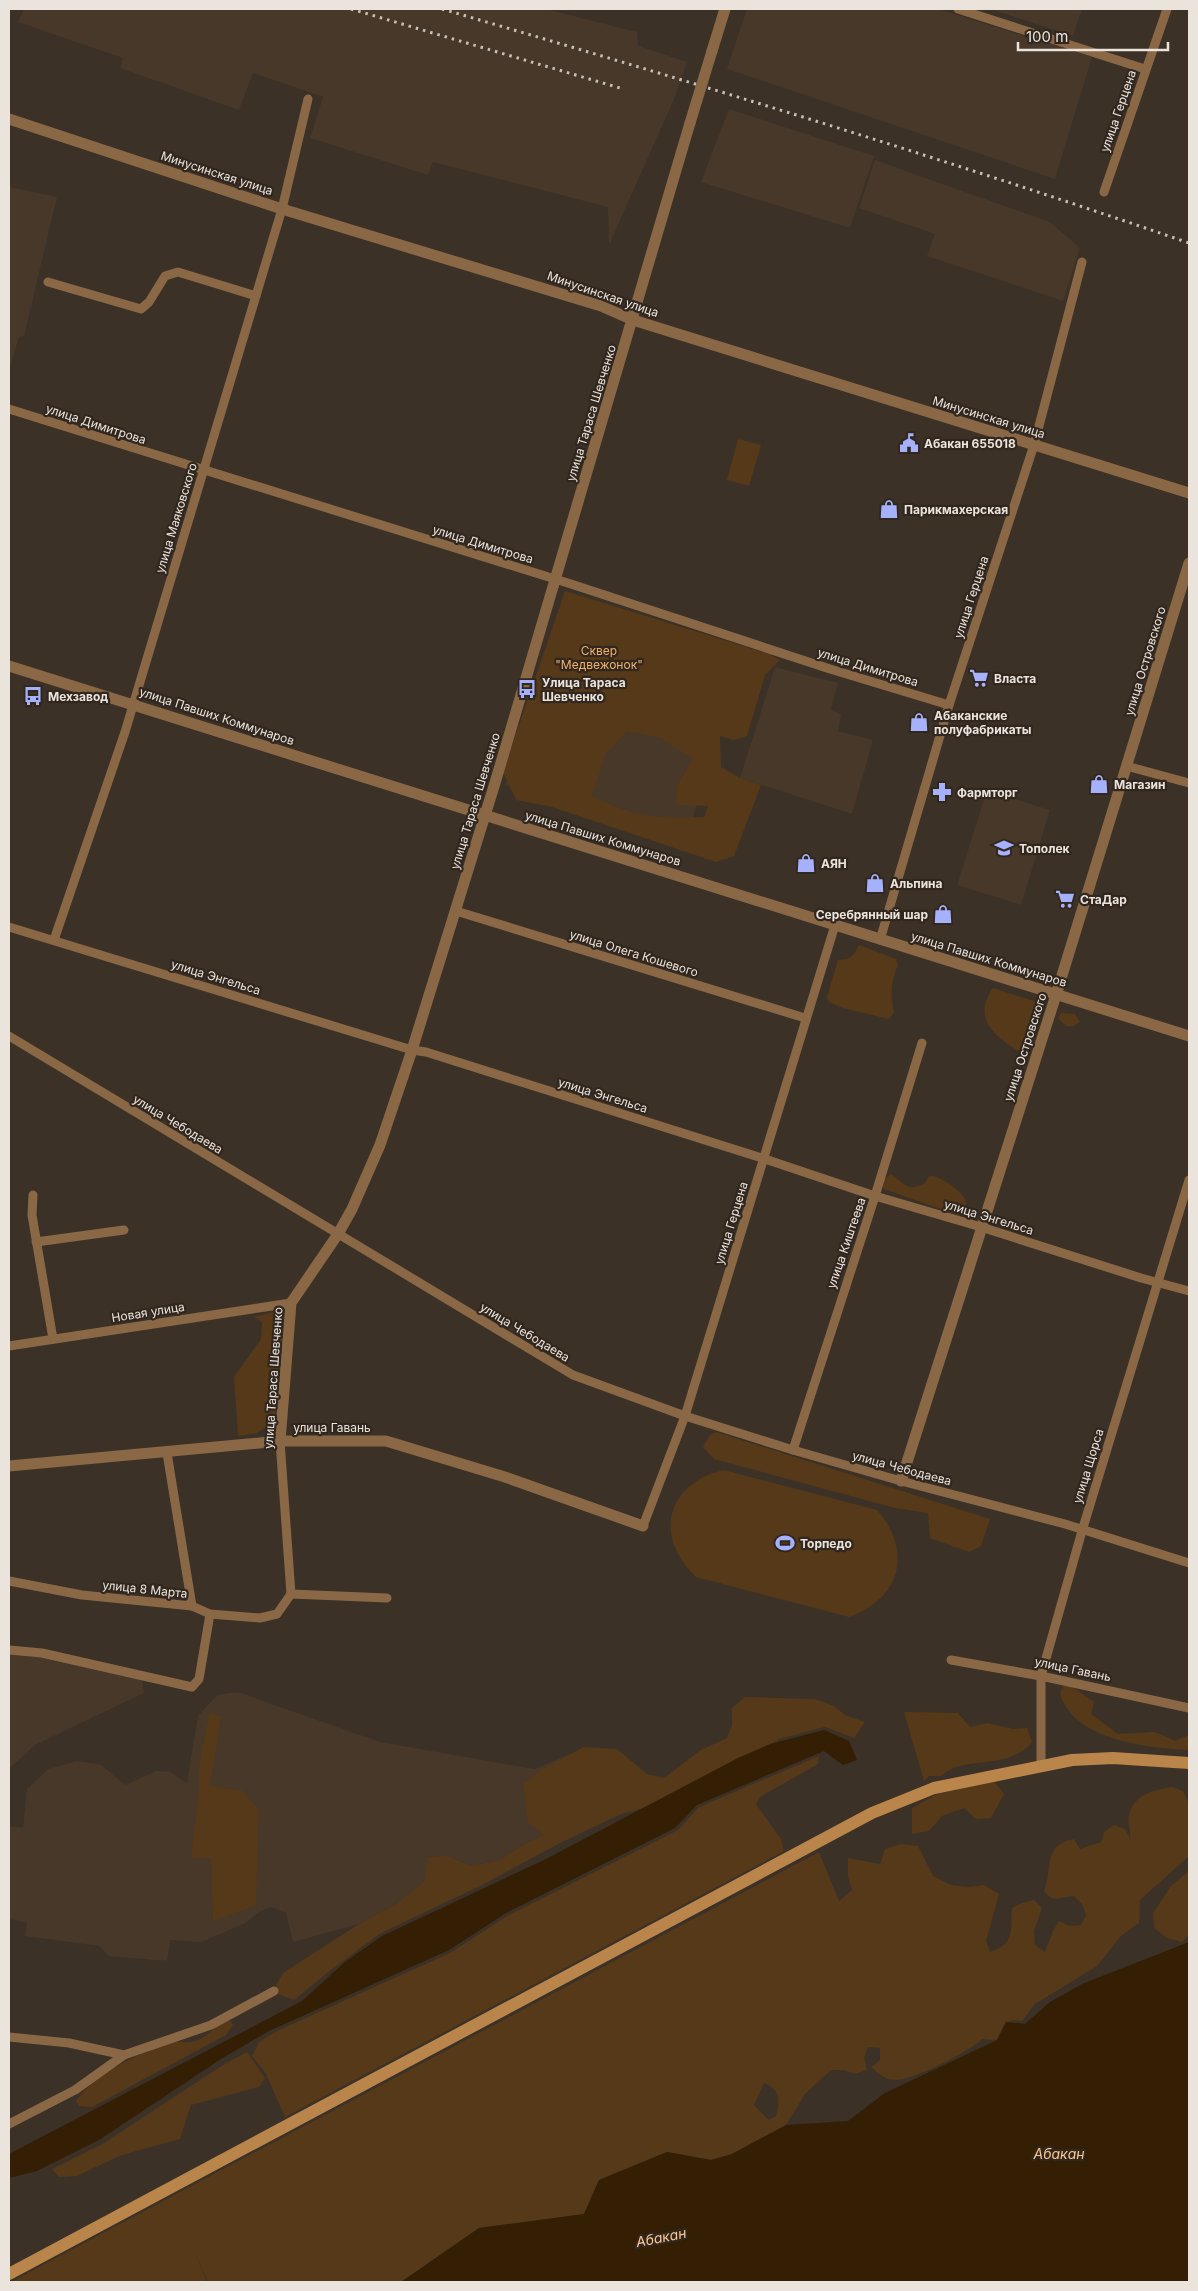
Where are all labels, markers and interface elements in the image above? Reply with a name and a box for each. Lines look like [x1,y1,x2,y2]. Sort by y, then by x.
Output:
scale bar [1018,20,1168,52]
text: 100 m [1026,27,1068,46]
street label: улица Герцена [1097,68,1139,154]
street label: Минусинская улица [159,148,275,198]
street label: Минусинская улица [545,268,661,320]
street label: улица Тараса Шевченко [563,343,619,483]
street label: Минусинская улица [931,393,1047,441]
street label: улица Димитрова [44,401,148,447]
public building icon: Абакан 655018 [898,432,920,454]
place label: Абакан 655018 [924,436,1016,451]
street label: улица Маяковского [152,461,200,575]
shop icon: Парикмахерская [878,498,900,520]
place label: Парикмахерская [904,502,1008,517]
street label: улица Димитрова [431,522,535,566]
street label: улица Герцена [951,554,991,640]
street label: улица Островского [1121,605,1169,717]
park label: Сквер "Медвежонок" [555,643,643,672]
street label: улица Димитрова [816,645,920,689]
supermarket icon: Власта [968,667,990,689]
place label: Власта [994,671,1036,686]
place label: Улица Тараса Шевченко [542,675,626,704]
bus stop icon: Улица Тараса Шевченко [516,678,538,700]
street label: улица Павших Коммунаров [138,684,297,748]
bus stop icon: Мехзавод [22,685,44,707]
place label: Мехзавод [48,689,108,704]
place label: Абаканские полуфабрикаты [934,708,1032,737]
shop icon: Абаканские полуфабрикаты [908,711,930,733]
street label: улица Тараса Шевченко [447,731,503,871]
shop icon: Магазин [1088,773,1110,795]
place label: Магазин [1114,777,1166,792]
pharmacy icon: Фармторг [931,781,953,803]
place label: Фармторг [957,785,1018,800]
street label: улица Павших Коммунаров [523,807,683,869]
school or university icon: Тополек [993,837,1015,859]
place label: Тополек [1019,841,1070,856]
shop icon: АЯН [795,852,817,874]
place label: АЯН [821,856,847,871]
shop icon: Альпина [864,872,886,894]
place label: Альпина [890,876,943,891]
supermarket icon: СтаДар [1054,888,1076,910]
place label: СтаДар [1080,892,1127,907]
shop icon: Серебрянный шар [932,903,954,925]
place label: Серебрянный шар [816,907,928,922]
street label: улица Олега Кошевого [568,926,700,980]
street label: улица Павших Коммунаров [909,928,1069,990]
street label: улица Энгельса [169,956,263,998]
street label: улица Островского [1000,991,1050,1103]
street label: улица Энгельса [556,1074,650,1116]
street label: улица Чебодаева [130,1091,226,1157]
street label: улица Герцена [711,1180,751,1266]
street label: улица Киштеева [823,1195,869,1291]
street label: улица Энгельса [942,1196,1036,1238]
street label: Новая улица [110,1299,186,1325]
street label: улица Чебодаева [477,1299,573,1365]
street label: улица Тараса Шевченко [261,1307,285,1449]
street label: улица Гавань [293,1420,371,1435]
street label: улица Щорса [1070,1427,1106,1505]
street label: улица Чебодаева [851,1448,953,1488]
sports icon: Торпедо [774,1532,796,1554]
place label: Торпедо [800,1536,852,1551]
street label: улица 8 Марта [102,1577,188,1601]
street label: улица Гавань [1033,1654,1113,1684]
water label: Абакан [1032,2145,1085,2162]
water label: Абакан [633,2224,688,2250]

